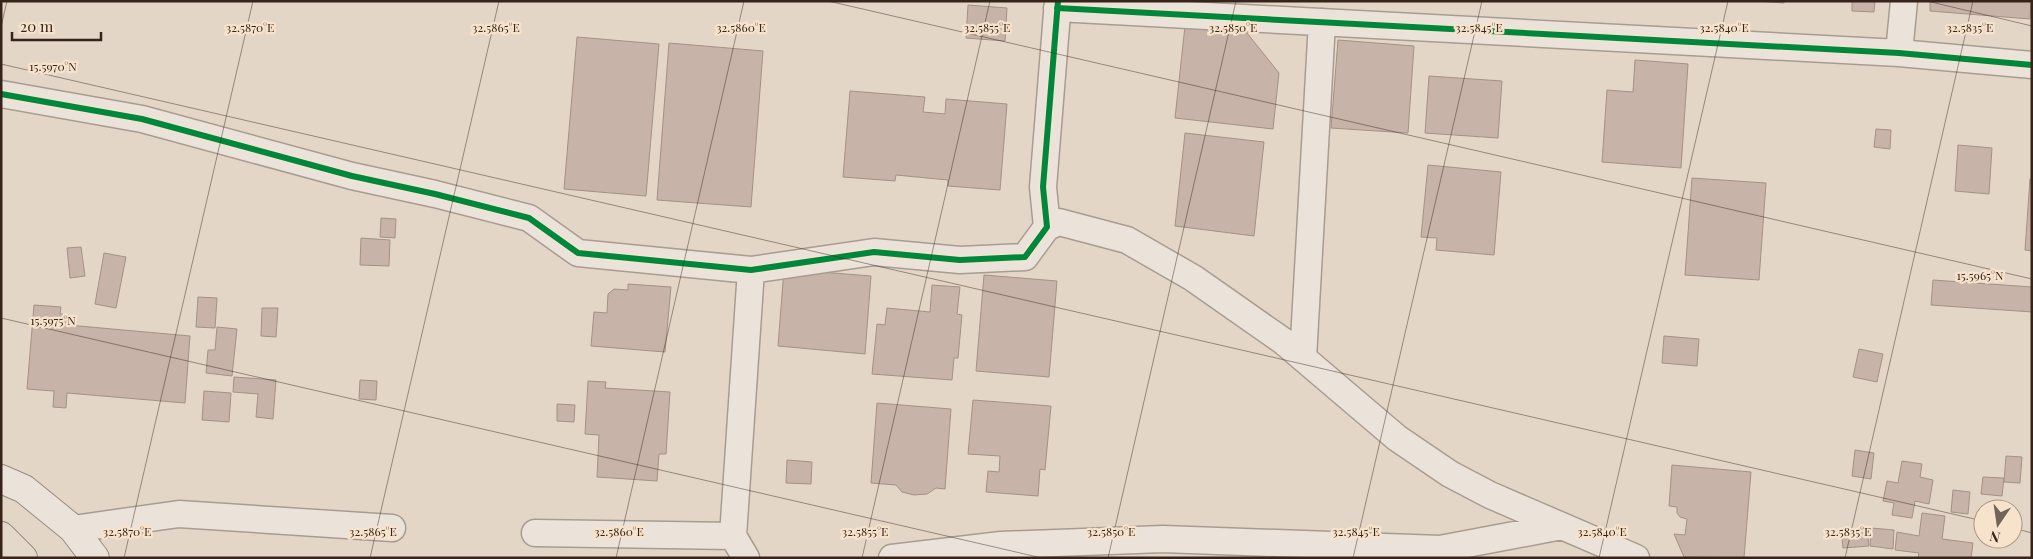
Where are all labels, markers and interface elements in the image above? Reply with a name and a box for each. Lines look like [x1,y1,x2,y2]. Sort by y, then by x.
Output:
scale bar [12,10,101,42]
text: 20 m [20,16,54,36]
text: 32.5870°E [226,19,274,35]
text: 32.5865°E [472,19,520,35]
text: 32.5860°E [716,19,766,35]
text: 32.5855°E [964,19,1010,35]
text: 32.5850°E [1209,19,1257,35]
text: 32.5845°E [1455,19,1503,35]
text: 32.5840°E [1699,19,1749,35]
text: 32.5835°E [1947,19,1993,35]
text: 15.5970°N [29,58,77,74]
text: 15.5965°N [1957,267,2004,283]
text: 15.5975°N [30,312,76,328]
north arrow [1973,499,2023,549]
text: 32.5870°E [103,523,151,539]
text: 32.5865°E [349,523,397,539]
text: 32.5860°E [594,523,644,539]
text: 32.5855°E [842,523,888,539]
text: 32.5850°E [1087,523,1135,539]
text: 32.5845°E [1332,523,1380,539]
text: 32.5840°E [1577,523,1627,539]
text: 32.5835°E [1825,523,1871,539]
text: N [1988,527,2002,548]

